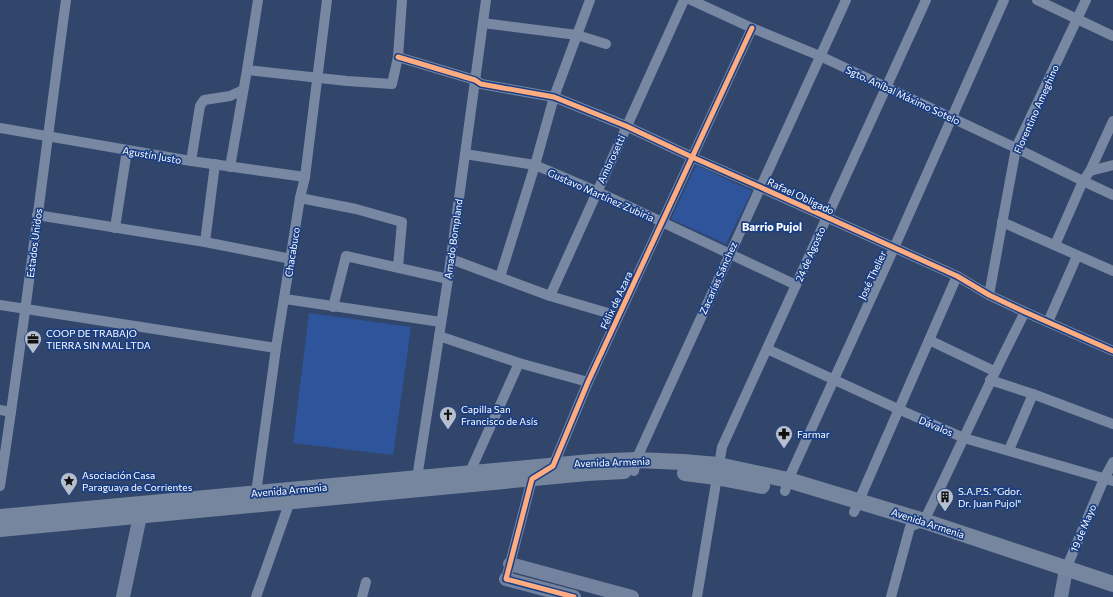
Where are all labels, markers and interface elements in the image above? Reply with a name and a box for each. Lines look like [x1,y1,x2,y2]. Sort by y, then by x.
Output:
street label: Sgto. Aníbal Máximo Sotelo [844,63,962,127]
street label: Florentino Ameghino [1011,63,1061,155]
street label: Ambrosetti [595,133,627,185]
street label: Agustín Justo [122,144,182,166]
street label: Gustavo Martínez Zubiria [546,166,656,224]
street label: Rafael Obligado [766,175,836,217]
street label: Amado Bompland [441,198,465,280]
street label: Estados Unidos [24,207,44,278]
district label: Barrio Pujol [742,220,802,233]
street label: 24 de Agosto [793,225,827,283]
street label: Chacabuco [282,226,302,278]
street label: Zacarías Sánchez [697,240,739,316]
street label: José Thelier [856,249,888,301]
street label: Félix de Azara [597,269,635,331]
place label: COOP DE TRABAJO TIERRA SIN MAL LTDA [46,327,151,351]
office icon: COOP DE TRABAJO TIERRA SIN MAL LTDA [23,329,43,354]
place label: Capilla San Francisco de Asís [461,403,538,427]
church icon: Capilla San Francisco de Asís [438,405,458,430]
street label: Dávalos [917,414,955,439]
pharmacy icon: Farmar [774,424,794,449]
place label: Farmar [797,428,830,440]
street label: Avenida Armenia [574,455,650,469]
place label: Asociación Casa Paraguaya de Corrientes [82,469,193,493]
place icon: Asociación Casa Paraguaya de Corrientes [59,471,79,496]
street label: Avenida Armenia [250,481,328,499]
place label: S.A.P.S. "Gdor. Dr. Juan Pujol" [958,485,1022,509]
building icon: S.A.P.S. "Gdor. Dr. Juan Pujol" [935,487,955,512]
street label: 19 de Mayo [1068,502,1098,554]
street label: Avenida Armenia [890,505,966,541]

